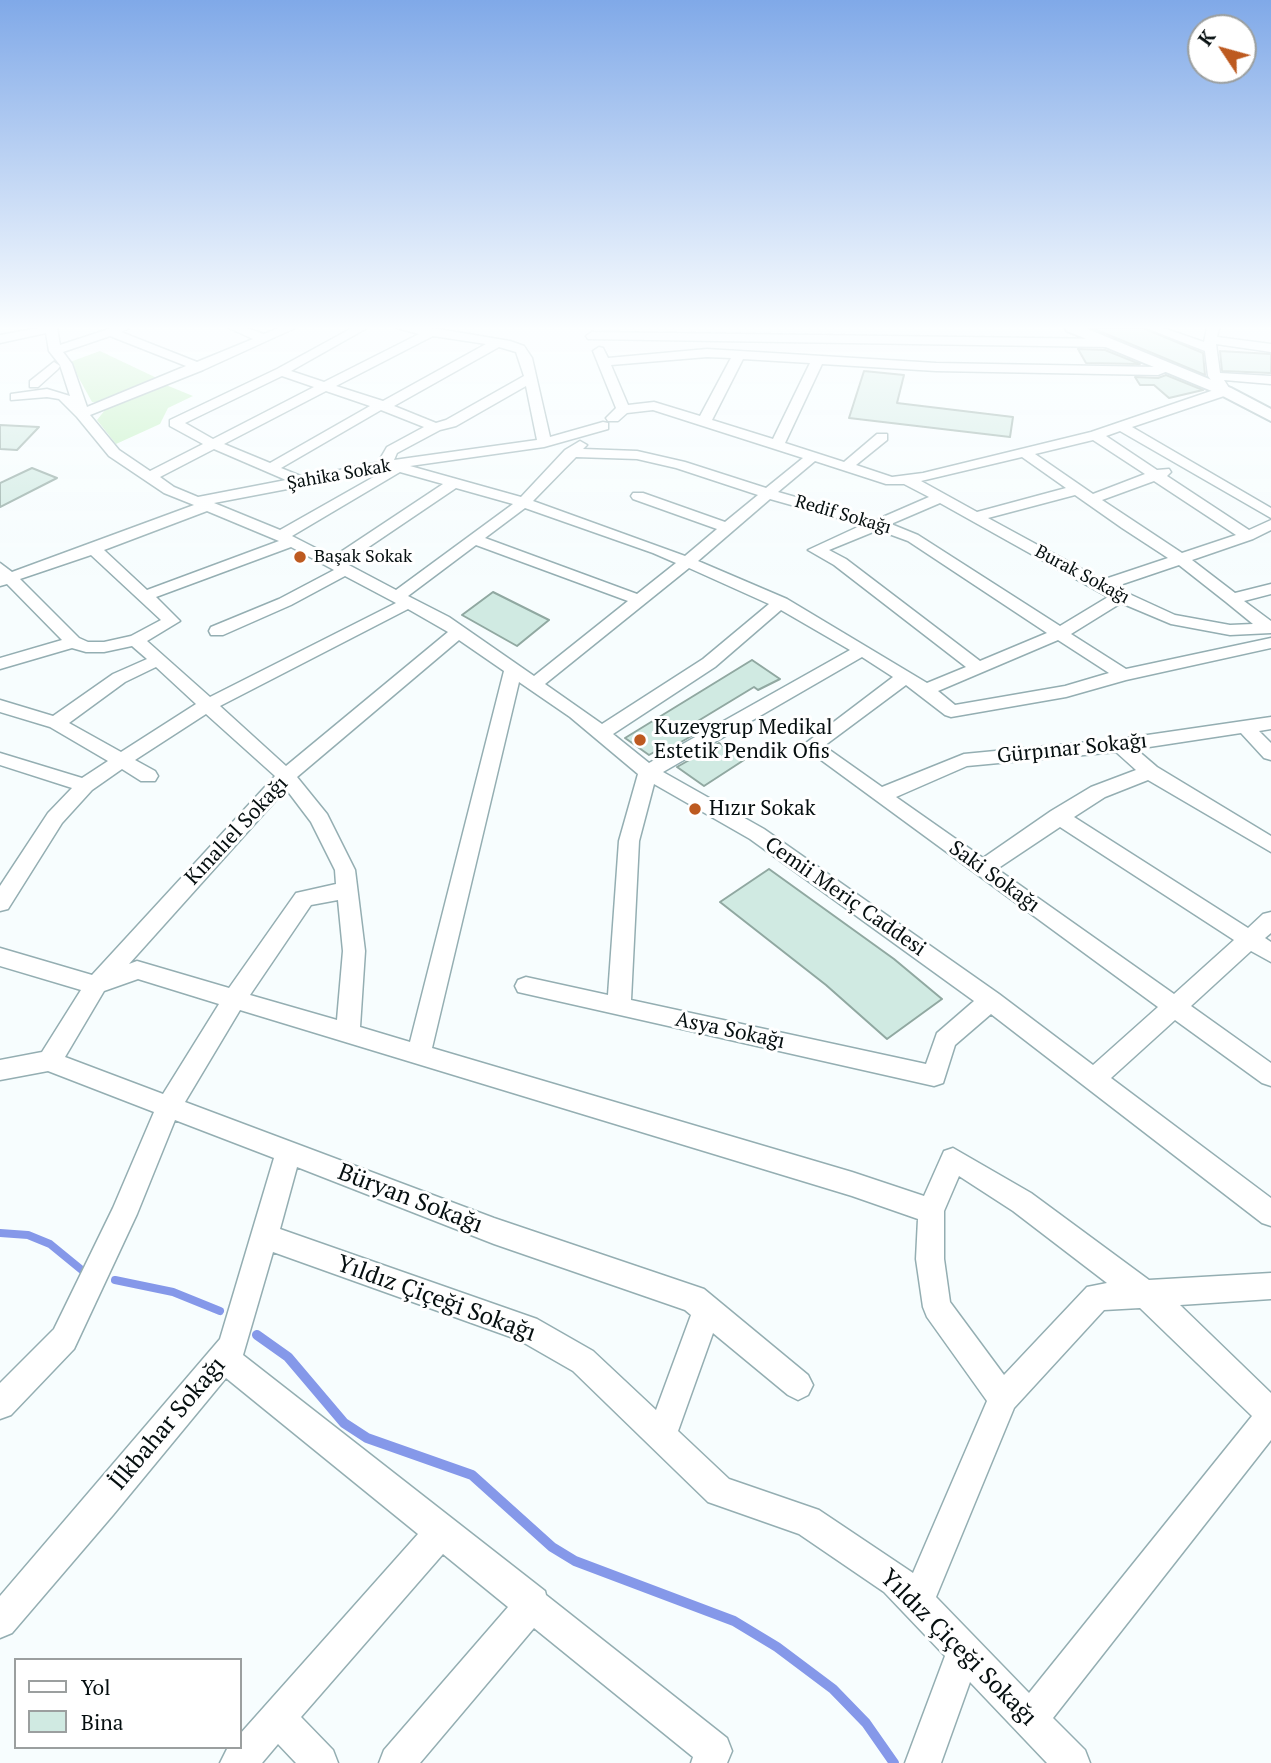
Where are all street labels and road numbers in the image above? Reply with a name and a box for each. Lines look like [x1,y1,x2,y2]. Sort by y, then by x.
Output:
street label: Şahika Sokak [286,455,392,495]
street label: Redif Sokağı [792,491,894,539]
street label: Burak Sokağı [1031,541,1133,609]
street label: Gürpınar Sokağı [996,729,1148,769]
street label: Kınalıel Sokağı [180,771,294,891]
street label: Cemii Meriç Caddesi [760,832,930,962]
street label: Saki Sokağı [944,836,1044,918]
street label: Asya Sokağı [673,1007,787,1055]
street label: Büryan Sokağı [333,1158,487,1240]
street label: Yıldız Çiçeği Sokağı [333,1250,539,1348]
street label: İlkbahar Sokağı [104,1352,232,1496]
street label: Yıldız Çiçeği Sokağı [874,1564,1042,1732]

